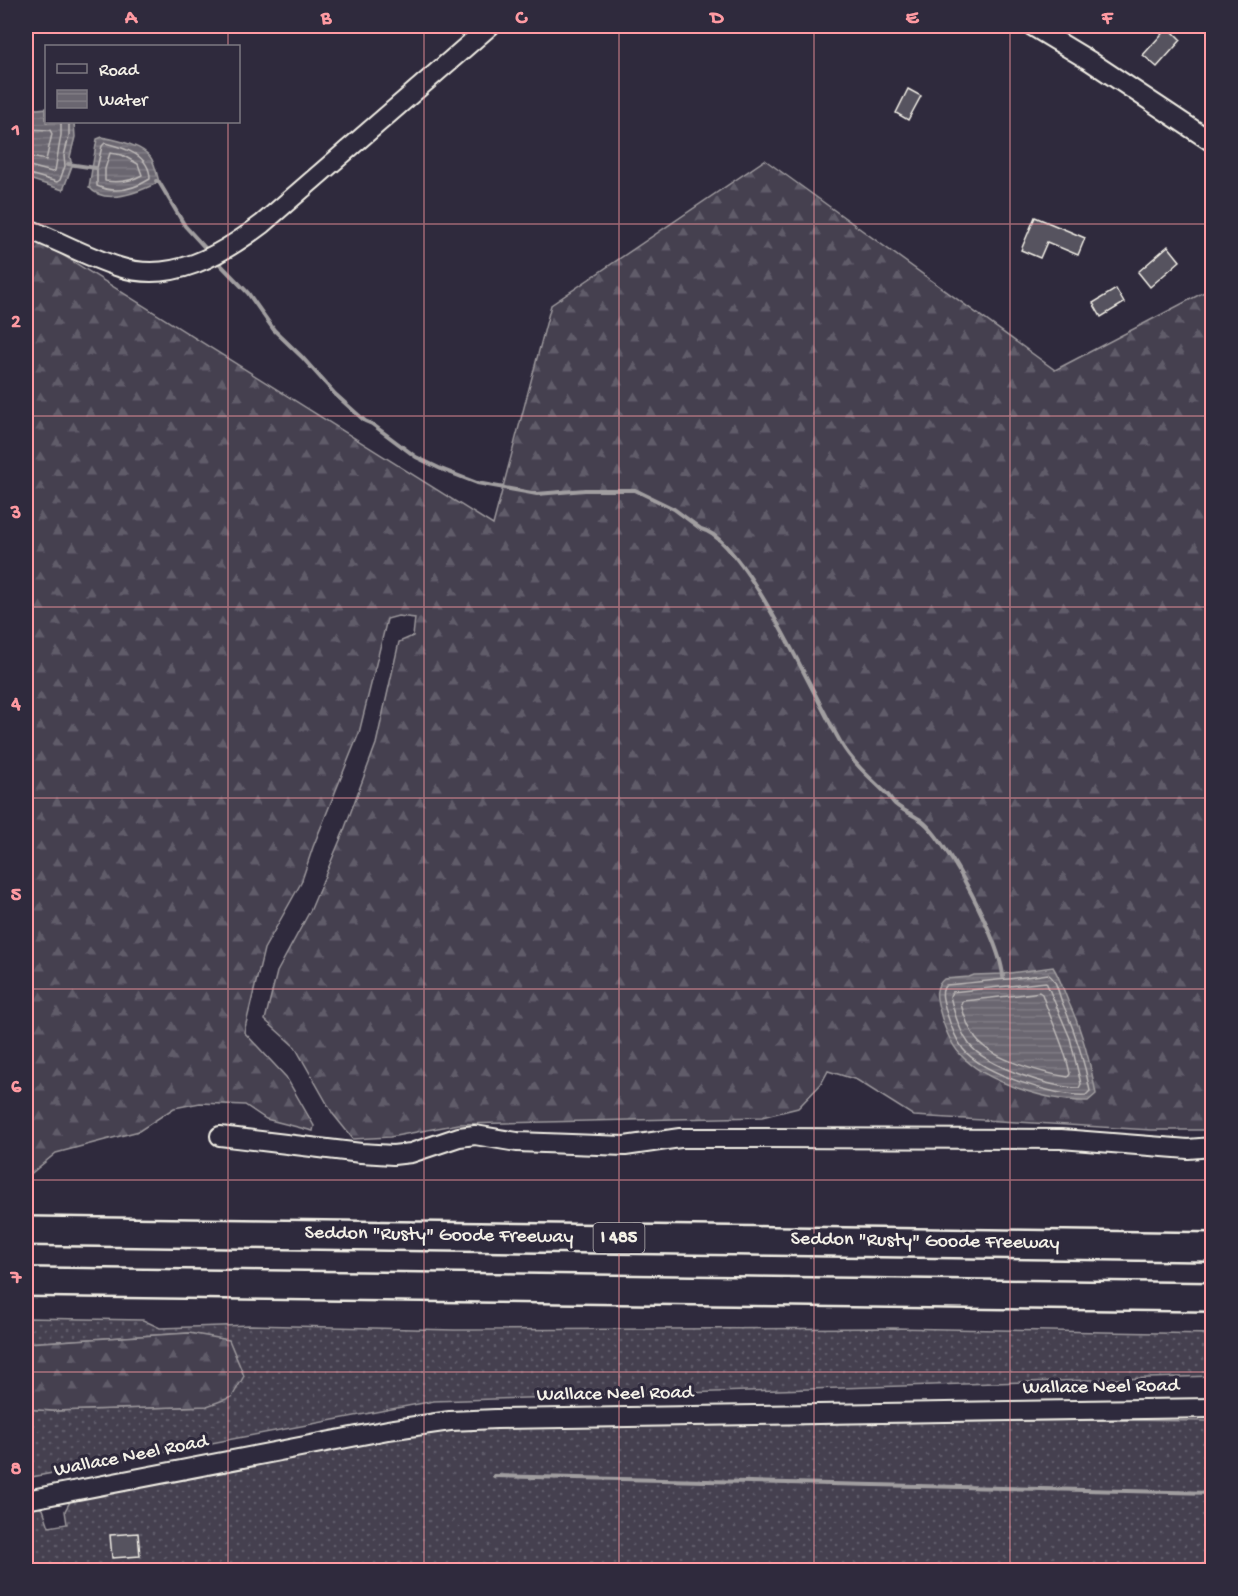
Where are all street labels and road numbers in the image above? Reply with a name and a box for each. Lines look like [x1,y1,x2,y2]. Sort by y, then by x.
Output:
street label: Seddon "Rusty" Goode Freeway [304,1222,574,1250]
road number: I 485 [594,1223,644,1253]
street label: Seddon "Rusty" Goode Freeway [790,1228,1060,1256]
street label: Wallace Neel Road [1023,1375,1182,1401]
street label: Wallace Neel Road [537,1382,696,1408]
street label: Wallace Neel Road [52,1430,212,1483]

